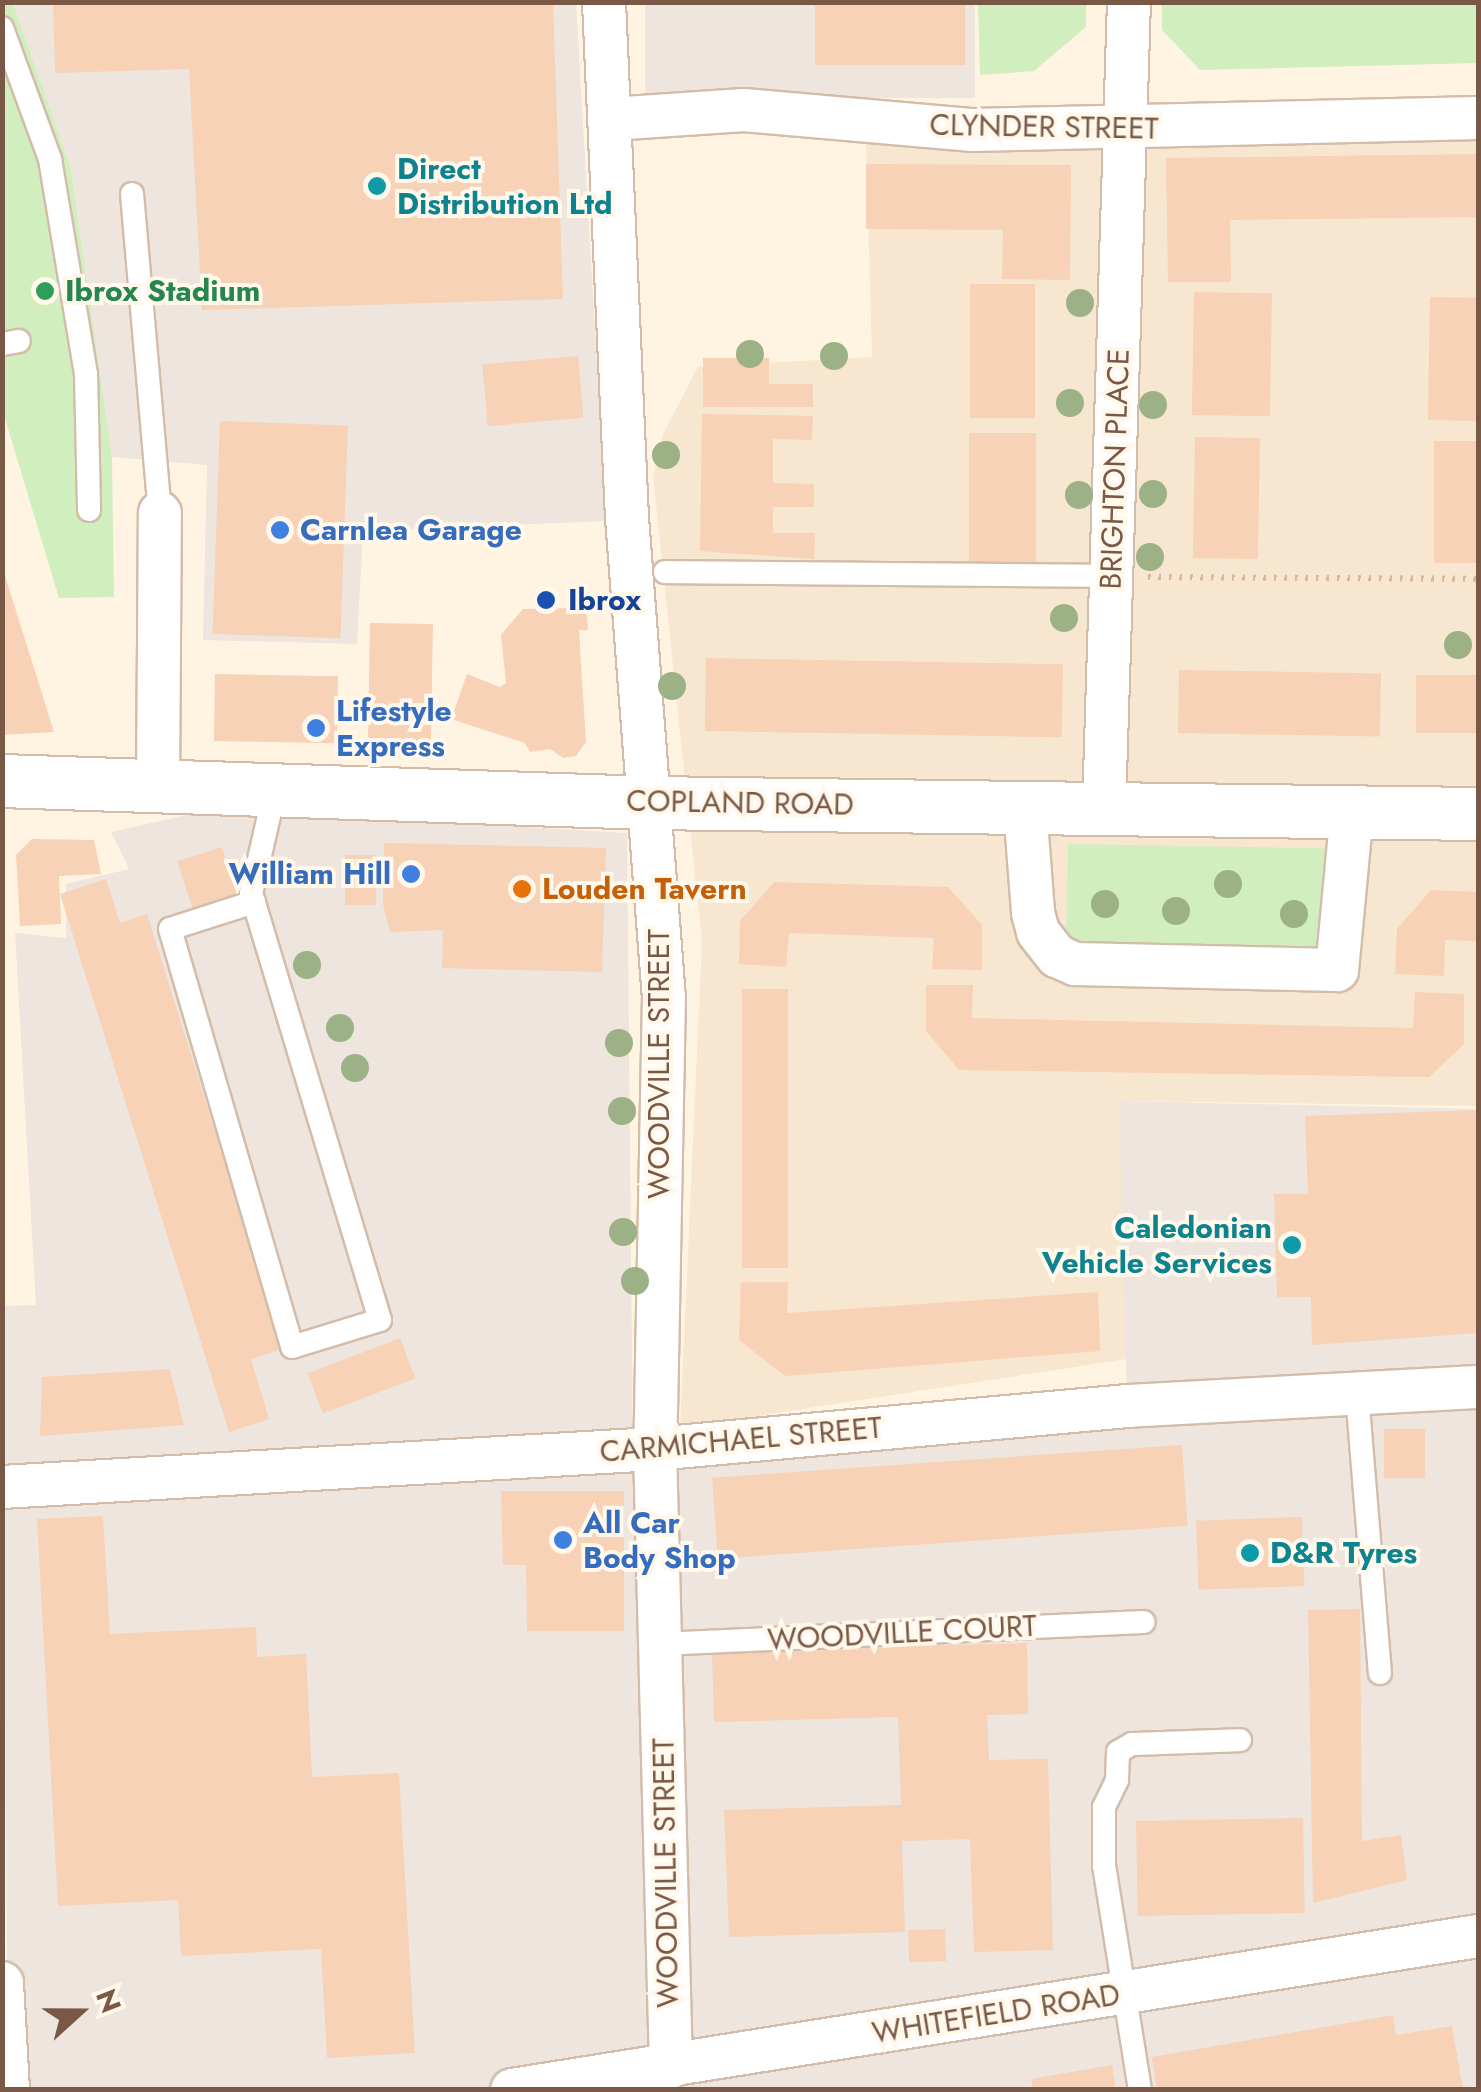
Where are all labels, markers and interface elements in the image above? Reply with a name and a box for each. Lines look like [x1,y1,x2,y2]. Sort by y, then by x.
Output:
street label: CLYNDER STREET [929,107,1159,147]
place label: Direct Distribution Ltd [397,151,613,222]
marker: Direct Distribution Ltd [366,175,388,197]
place label: Ibrox Stadium [65,273,260,309]
marker: Ibrox Stadium [34,280,56,302]
street label: BRIGHTON PLACE [1093,348,1137,590]
place label: Carnlea Garage [300,512,522,548]
marker: Carnlea Garage [269,519,291,541]
place label: Ibrox [568,582,641,618]
marker: Ibrox [533,587,559,613]
place label: Lifestyle Express [336,693,452,764]
marker: Lifestyle Express [305,717,327,739]
street label: COPLAND ROAD [626,783,854,823]
place label: William Hill [228,856,391,892]
marker: William Hill [400,863,422,885]
place label: Louden Tavern [542,871,747,907]
marker: Louden Tavern [511,878,533,900]
street label: WOODVILLE STREET [641,929,677,1199]
place label: Caledonian Vehicle Services [1042,1210,1272,1280]
marker: Caledonian Vehicle Services [1281,1234,1303,1256]
street label: CARMICHAEL STREET [598,1410,884,1470]
place label: All Car Body Shop [583,1505,736,1576]
marker: All Car Body Shop [552,1529,574,1551]
place label: D&R Tyres [1270,1535,1417,1571]
marker: D&R Tyres [1239,1542,1261,1564]
street label: WOODVILLE COURT [766,1608,1038,1658]
street label: WOODVILLE STREET [646,1738,686,2008]
north arrow [30,1962,130,2062]
street label: WHITEFIELD ROAD [869,1977,1123,2051]
text: N [85,1983,132,2019]

